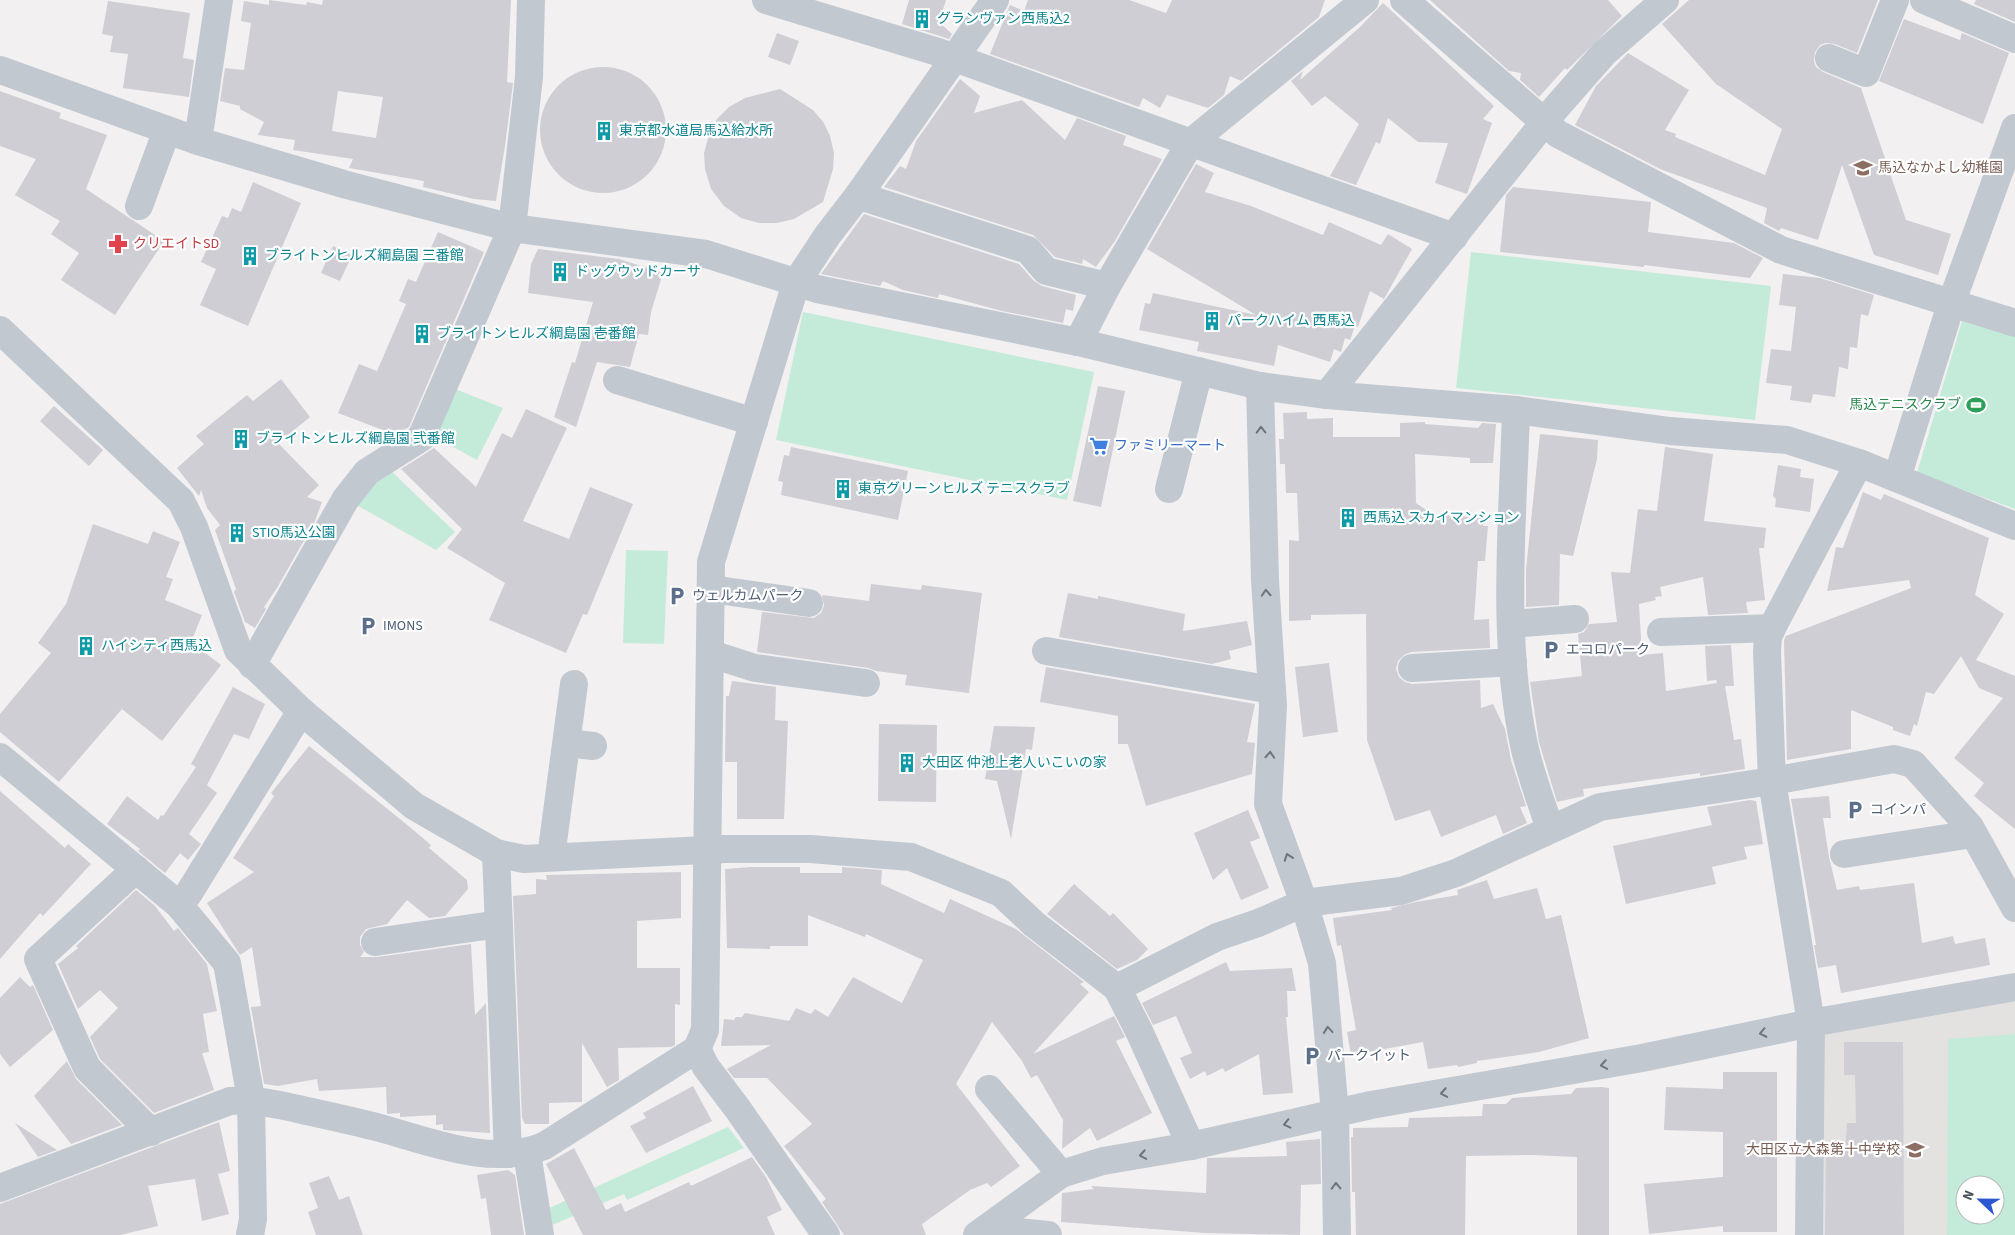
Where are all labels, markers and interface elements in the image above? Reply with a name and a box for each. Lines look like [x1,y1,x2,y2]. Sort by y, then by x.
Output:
building icon: グランヴァン西馬込2 [911,8,933,30]
place label: グランヴァン西馬込2 [937,9,1070,29]
building icon: 東京都水道局馬込給水所 [593,120,615,142]
place label: 東京都水道局馬込給水所 [619,121,773,141]
school or university icon: 馬込なかよし幼稚園 [1852,157,1874,179]
place label: 馬込なかよし幼稚園 [1878,158,2003,178]
pharmacy icon: クリエイトSD [107,233,129,255]
place label: クリエイトSD [133,234,219,254]
building icon: ブライトンヒルズ綱島園 三番館 [239,245,261,267]
place label: ブライトンヒルズ綱島園 三番館 [265,246,464,266]
building icon: ドッグウッドカーサ [549,261,571,283]
place label: ドッグウッドカーサ [575,262,701,282]
building icon: パークハイム 西馬込 [1201,310,1223,332]
place label: パークハイム 西馬込 [1227,311,1355,331]
building icon: ブライトンヒルズ綱島園 壱番館 [411,323,433,345]
place label: ブライトンヒルズ綱島園 壱番館 [437,324,636,344]
sports icon: 馬込テニスクラブ [1965,394,1987,416]
place label: 馬込テニスクラブ [1849,395,1961,415]
one-way arrow [1256,426,1266,434]
building icon: ブライトンヒルズ綱島園 弐番館 [230,428,252,450]
place label: ブライトンヒルズ綱島園 弐番館 [256,429,455,449]
supermarket icon: ファミリーマート [1088,435,1110,457]
place label: ファミリーマート [1114,436,1226,456]
building icon: 東京グリーンヒルズ テニスクラブ [832,478,854,500]
place label: 東京グリーンヒルズ テニスクラブ [858,479,1070,499]
building icon: 西馬込 スカイマンション [1337,507,1359,529]
place label: 西馬込 スカイマンション [1363,508,1520,528]
building icon: STIO馬込公園 [226,522,248,544]
place label: STIO馬込公園 [252,523,336,543]
parking icon: ウェルカムパーク [666,585,688,607]
place label: ウェルカムパーク [692,586,804,606]
one-way arrow [1260,589,1271,597]
parking icon: IMONS [357,615,379,637]
place label: IMONS [383,616,423,636]
building icon: ハイシティ西馬込 [75,635,97,657]
place label: ハイシティ西馬込 [101,636,212,656]
parking icon: エコロパーク [1540,639,1562,661]
place label: エコロパーク [1566,640,1650,660]
one-way arrow [1265,751,1276,759]
building icon: 大田区 仲池上老人いこいの家 [896,752,918,774]
place label: 大田区 仲池上老人いこいの家 [922,753,1107,773]
parking icon: コインパ [1844,799,1866,821]
place label: コインパ [1870,800,1926,820]
one-way arrow [1284,854,1294,862]
one-way arrow [1322,1026,1333,1034]
one-way arrow [1759,1027,1768,1038]
parking icon: パークイット [1301,1045,1323,1067]
place label: パークイット [1327,1046,1411,1066]
one-way arrow [1599,1059,1608,1069]
one-way arrow [1439,1087,1448,1097]
one-way arrow [1283,1119,1292,1129]
school or university icon: 大田区立大森第十中学校 [1904,1139,1926,1161]
place label: 大田区立大森第十中学校 [1746,1140,1900,1160]
one-way arrow [1138,1149,1147,1159]
north arrow [1955,1175,2005,1225]
one-way arrow [1331,1182,1341,1190]
text: N [1958,1187,1980,1204]

